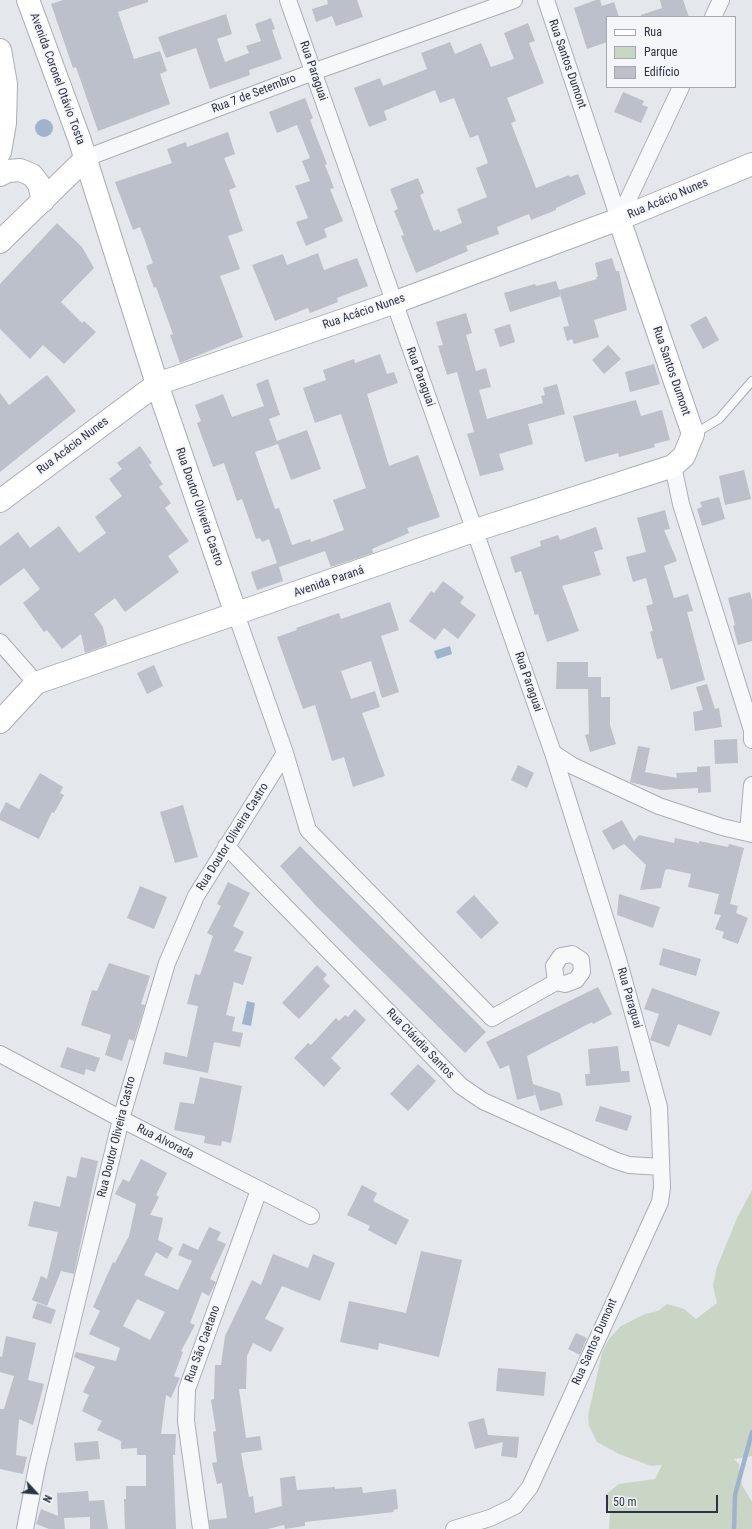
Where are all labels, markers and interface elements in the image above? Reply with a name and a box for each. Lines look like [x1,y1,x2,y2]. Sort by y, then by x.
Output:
street label: Avenida Coronel Otávio Tosta [26,11,88,147]
legend [606,16,736,88]
street label: Rua Santos Dumont [545,18,589,110]
text: Rua [644,25,662,39]
street label: Rua Paraguai [296,39,330,103]
text: Parque [644,45,677,59]
text: Edifício [644,65,680,79]
street label: Rua 7 de Setembro [210,71,298,117]
street label: Rua Acácio Nunes [626,176,710,222]
street label: Rua Acácio Nunes [321,291,407,333]
street label: Rua Santos Dumont [649,325,693,417]
street label: Rua Paraguai [403,345,437,409]
street label: Rua Acácio Nunes [34,414,112,478]
street label: Rua Doutor Oliveira Castro [172,446,226,568]
street label: Avenida Paraná [292,563,366,601]
street label: Rua Paraguai [511,650,545,714]
street label: Rua Doutor Oliveira Castro [194,780,272,894]
street label: Rua Paraguai [613,966,645,1030]
street label: Rua Cláudia Santos [383,1006,457,1082]
street label: Rua Doutor Oliveira Castro [95,1075,139,1199]
street label: Rua Alvorada [134,1121,196,1163]
street label: Rua Santos Dumont [569,1296,621,1388]
street label: Rua São Caetano [182,1304,224,1384]
north arrow [16,1473,56,1513]
scale bar [608,1487,720,1513]
text: N [40,1493,55,1504]
text: 50 m [613,1495,637,1509]

